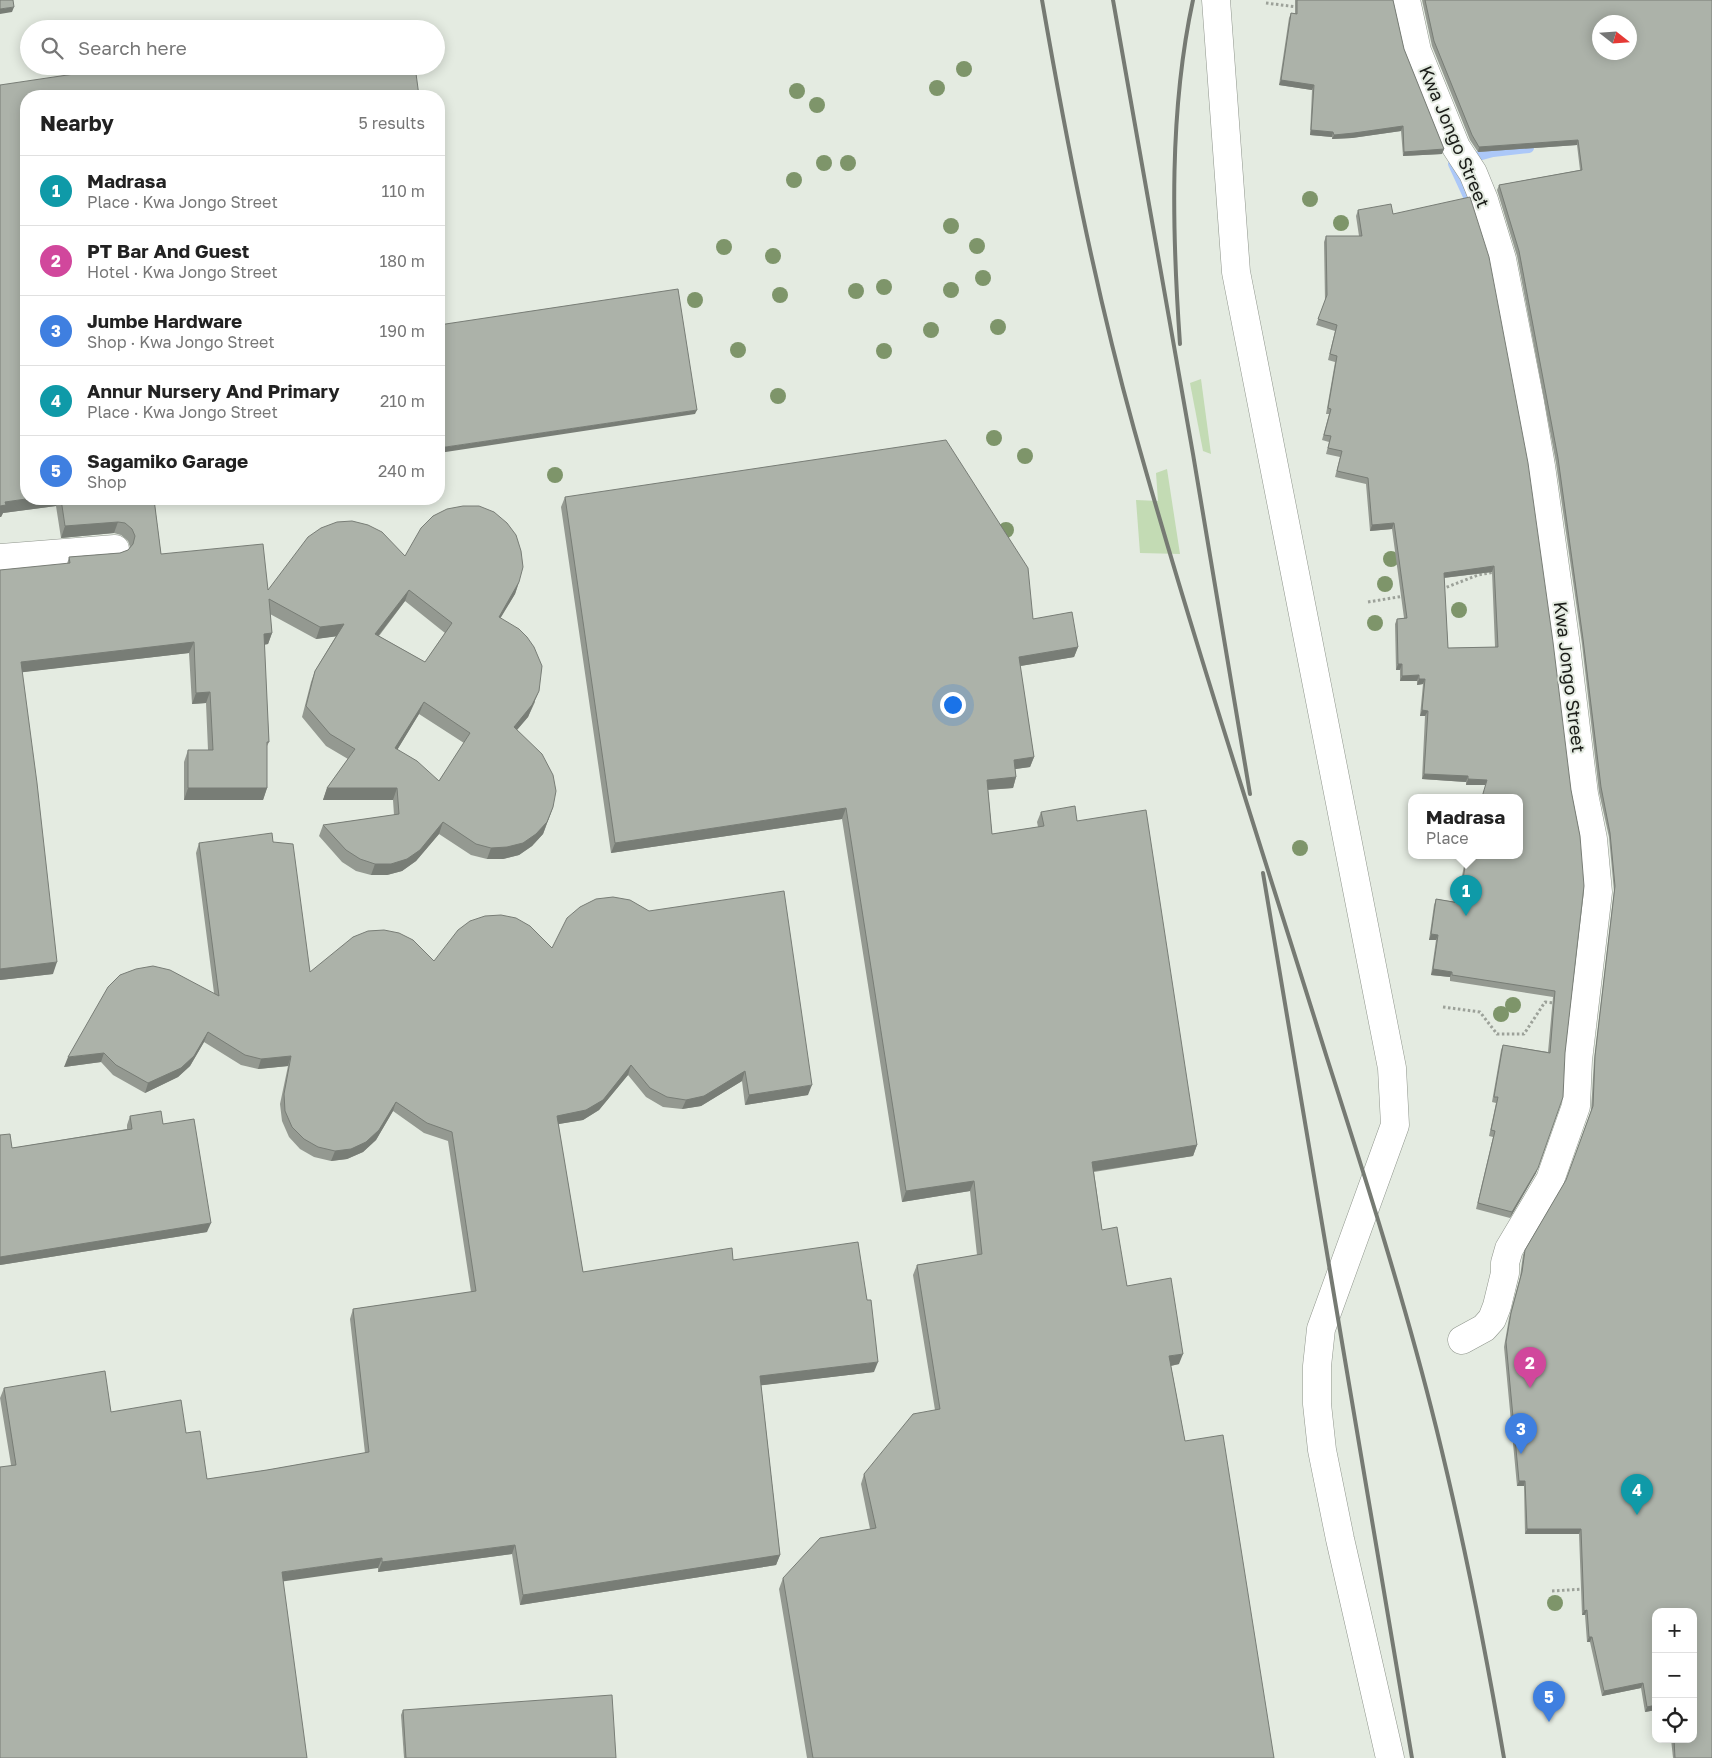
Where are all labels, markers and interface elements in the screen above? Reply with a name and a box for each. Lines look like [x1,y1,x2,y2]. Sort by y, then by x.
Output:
north arrow [1592,15,1637,60]
search box [20,20,445,75]
icon: search [38,34,66,62]
text: Search here [78,36,187,59]
street label: Kwa Jongo Street [1415,62,1495,211]
text: Nearby [40,110,114,136]
text: 5 results [359,113,425,133]
text: Madrasa [87,169,166,192]
text: 1 [52,181,60,201]
text: 110 m [381,181,425,201]
text: Place · Kwa Jongo Street [87,192,278,212]
text: PT Bar And Guest [87,239,249,262]
text: 2 [51,251,61,271]
text: 180 m [379,251,425,271]
text: Hotel · Kwa Jongo Street [87,262,278,282]
text: Jumbe Hardware [87,309,242,332]
text: 3 [51,321,61,341]
text: 190 m [379,321,425,341]
text: Shop · Kwa Jongo Street [87,332,275,352]
text: Annur Nursery And Primary [87,379,340,402]
text: 4 [51,391,61,411]
text: 210 m [380,391,425,411]
text: Place · Kwa Jongo Street [87,402,278,422]
text: Sagamiko Garage [87,449,248,472]
text: 5 [51,461,61,481]
text: 240 m [378,461,425,481]
text: Shop [87,472,127,492]
street label: Kwa Jongo Street [1550,600,1590,754]
your location [940,692,966,718]
popup [1408,794,1523,859]
text: Madrasa [1426,805,1505,828]
text: Place [1426,828,1468,848]
pin: 1 [1450,875,1482,916]
pin: 2 [1514,1347,1546,1388]
pin: 3 [1505,1413,1537,1454]
pin: 4 [1621,1474,1653,1515]
map controls [1652,1608,1697,1743]
button: + [1652,1608,1697,1653]
button: − [1652,1653,1697,1698]
pin: 5 [1533,1681,1565,1722]
button: locate [1652,1698,1697,1743]

